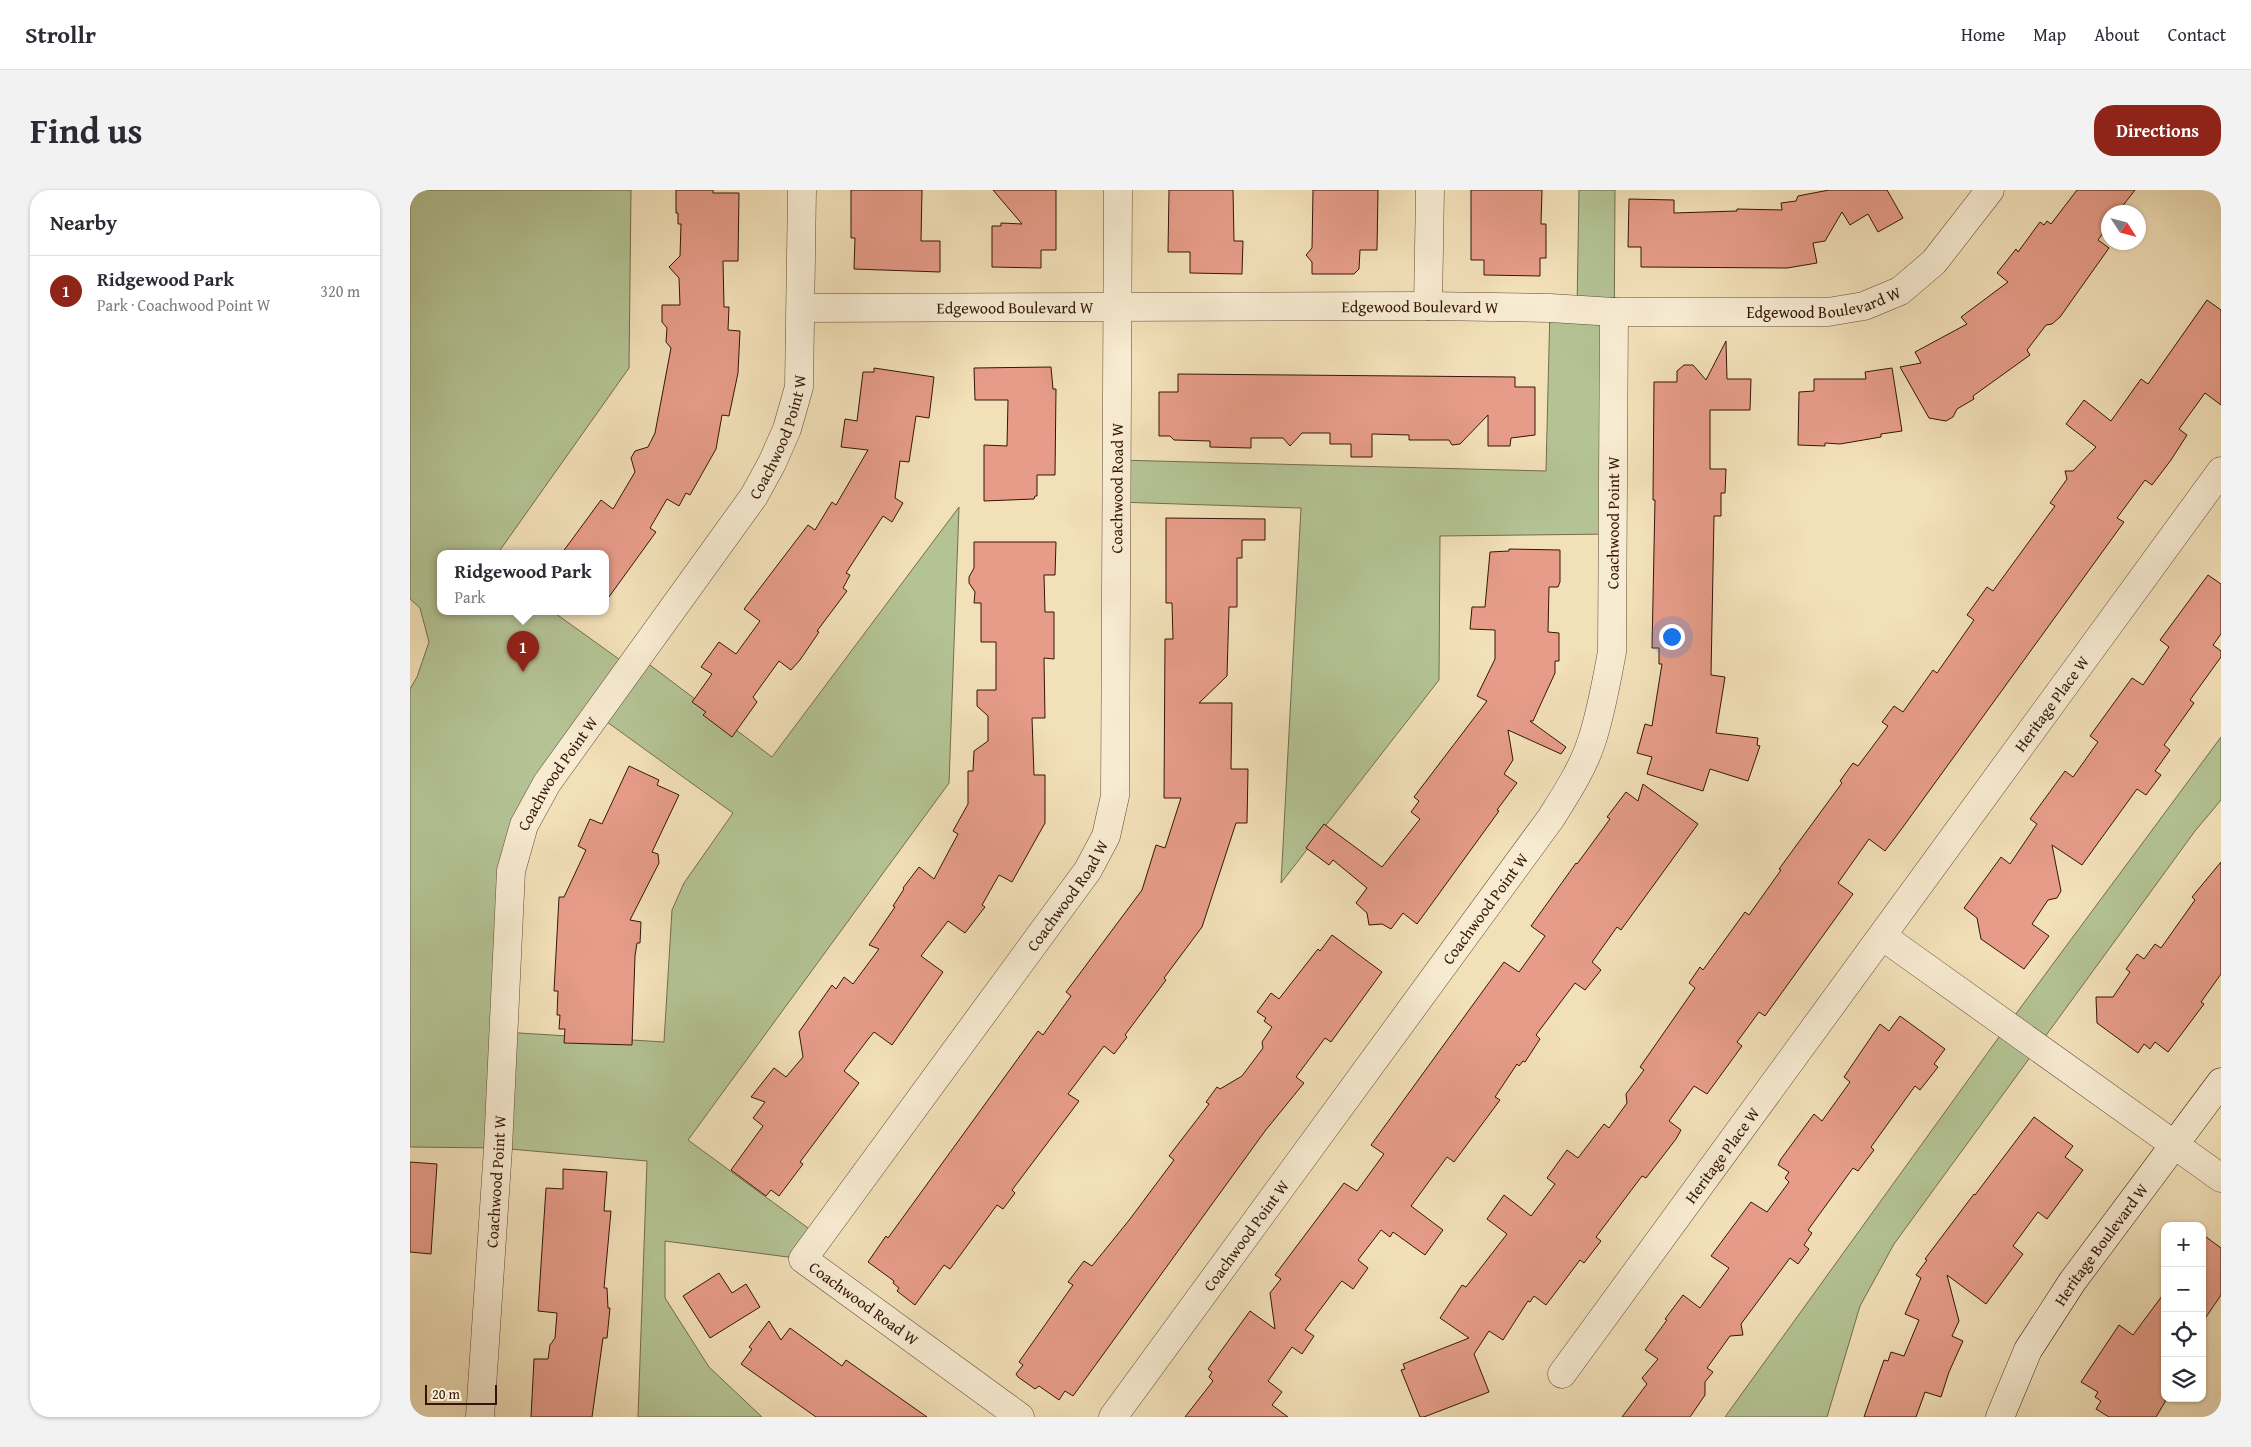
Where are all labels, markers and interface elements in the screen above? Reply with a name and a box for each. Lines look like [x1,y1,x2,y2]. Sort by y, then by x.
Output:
text: Strollr [25,17,96,52]
text: Home [1961,21,2005,48]
text: Map [2033,21,2066,48]
text: About [2094,21,2140,48]
text: Contact [2168,21,2226,48]
text: Find us [30,105,143,156]
button: Directions [2094,105,2221,156]
north arrow [2101,205,2146,250]
text: Nearby [50,207,117,238]
text: Ridgewood Park [97,265,234,293]
text: 1 [62,279,70,303]
text: 320 m [320,279,360,303]
street label: Edgewood Boulevard W [1746,280,1905,324]
text: Park · Coachwood Point W [97,293,270,317]
street label: Edgewood Boulevard W [1341,294,1499,319]
street label: Edgewood Boulevard W [936,295,1094,320]
street label: Coachwood Point W [743,374,811,503]
street label: Coachwood Road W [1104,422,1129,553]
street label: Coachwood Point W [1600,456,1625,589]
popup [437,550,609,615]
text: Ridgewood Park [455,557,591,585]
text: Park [455,585,485,609]
your location [1659,624,1685,650]
pin: 1 [507,631,539,672]
street label: Heritage Place W [2008,650,2095,757]
street label: Coachwood Point W [511,711,604,833]
street label: Coachwood Road W [1020,835,1114,956]
street label: Coachwood Point W [1436,847,1534,969]
street label: Heritage Place W [1678,1102,1765,1208]
street label: Coachwood Point W [479,1114,512,1249]
street label: Coachwood Point W [1197,1174,1295,1296]
street label: Heritage Boulevard W [2048,1178,2154,1310]
map controls [2161,1222,2206,1402]
button: + [2161,1222,2206,1267]
street label: Coachwood Road W [804,1255,924,1351]
button: − [2161,1267,2206,1312]
button: locate [2161,1312,2206,1357]
button: layers [2161,1357,2206,1402]
scale bar [425,1382,498,1405]
text: 20 m [432,1384,460,1404]

